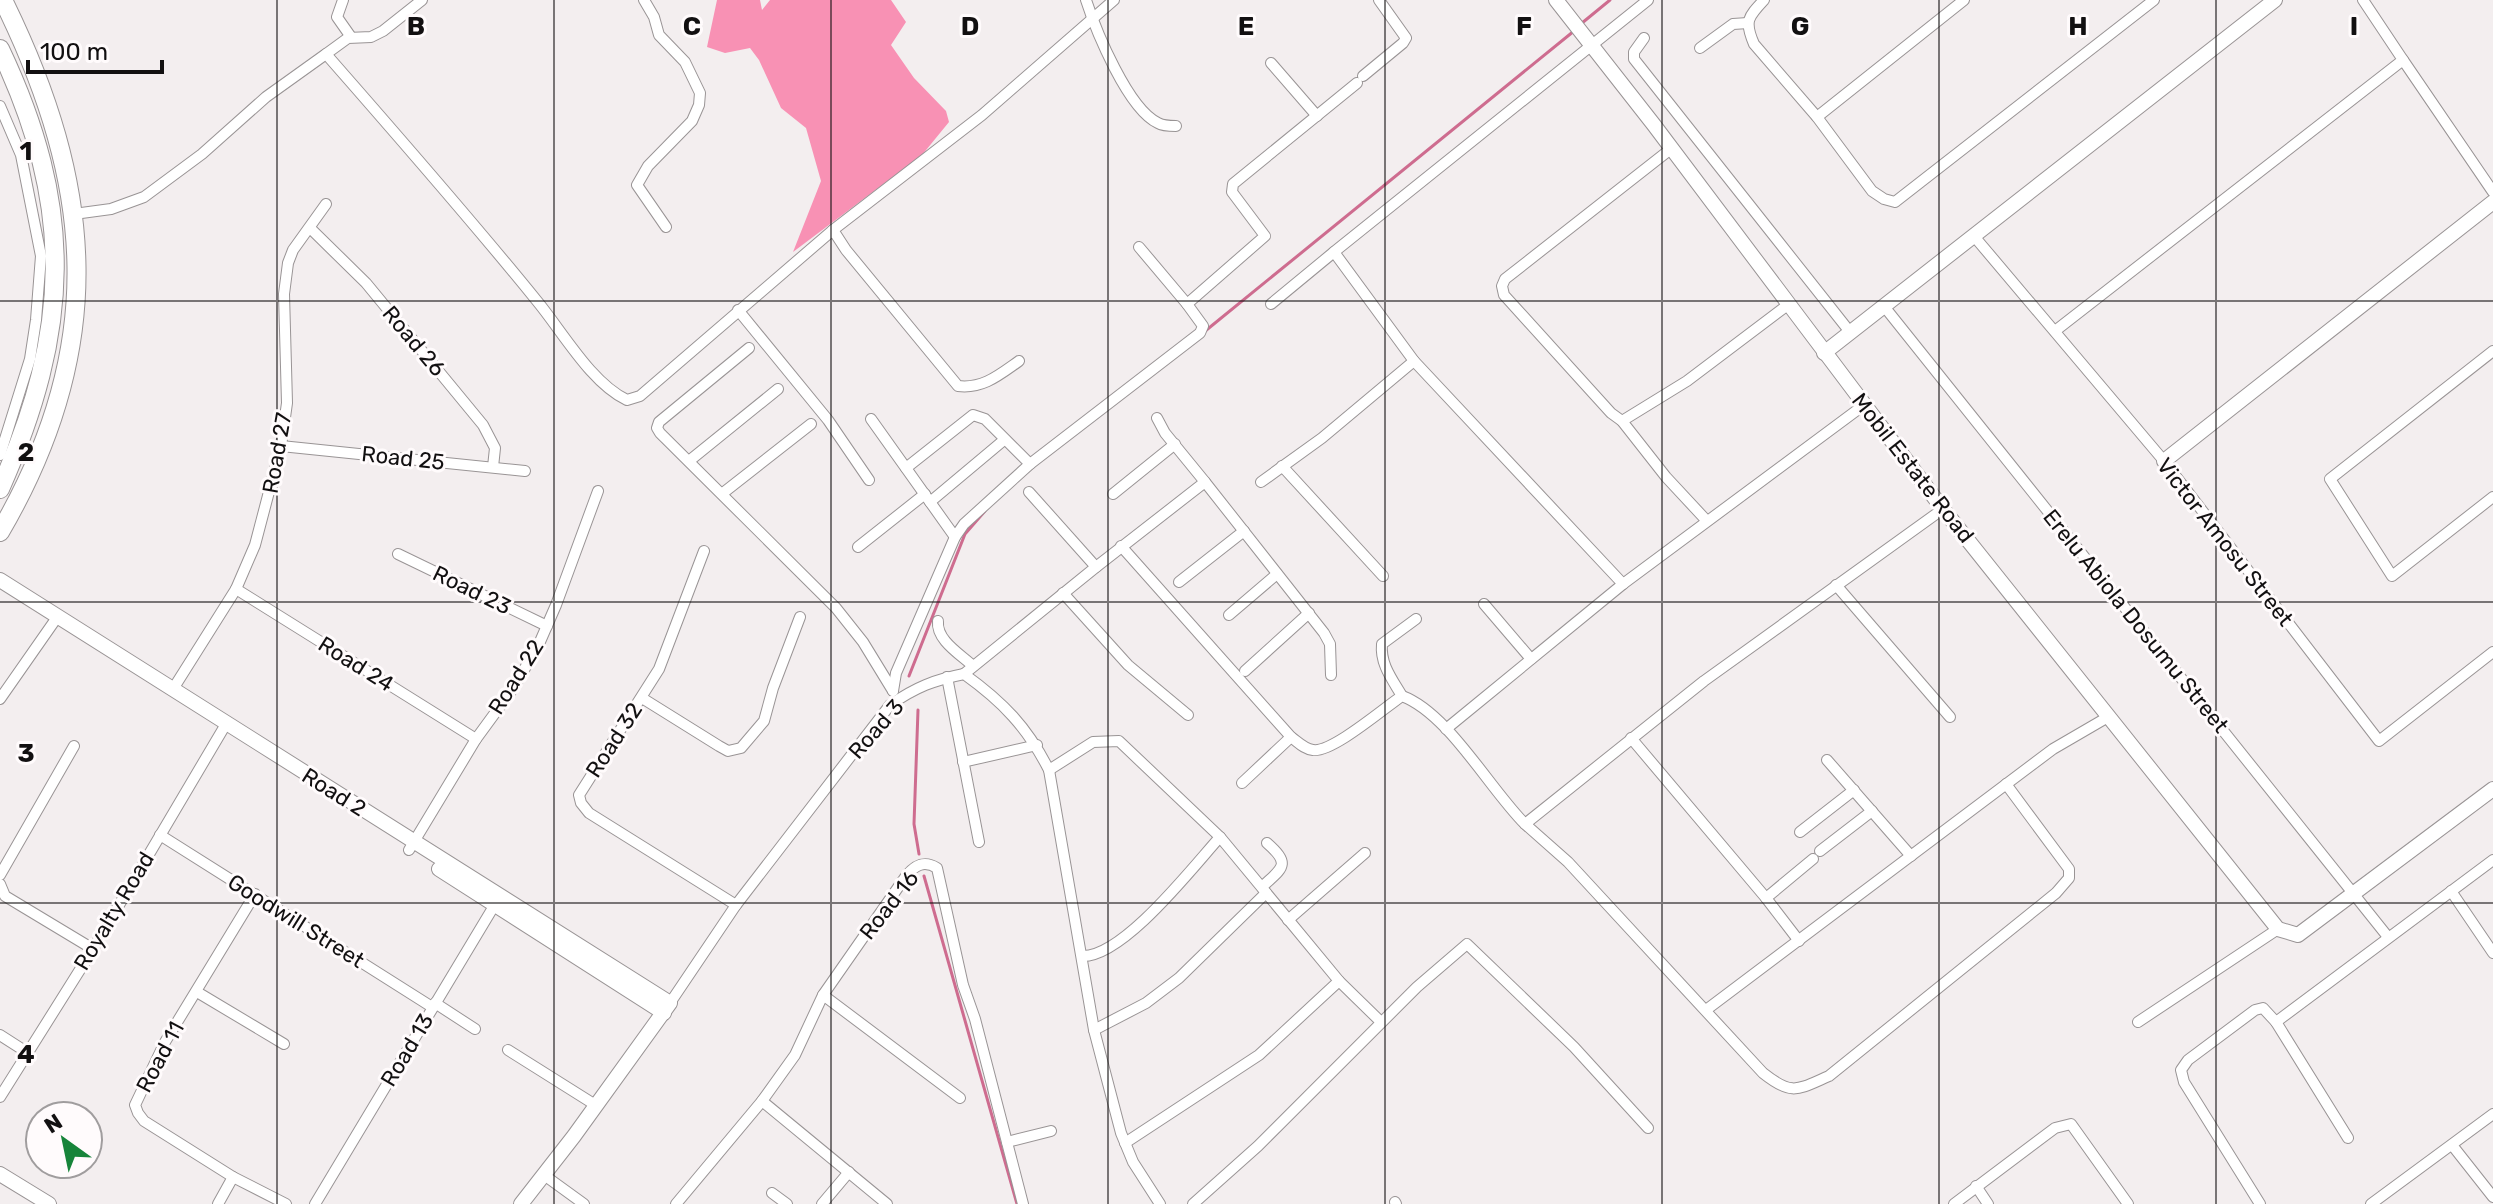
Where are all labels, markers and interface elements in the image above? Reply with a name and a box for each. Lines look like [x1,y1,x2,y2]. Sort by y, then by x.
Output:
text: B [407,11,425,42]
text: C [683,11,701,42]
text: D [961,11,979,42]
text: E [1238,11,1254,42]
text: F [1516,11,1532,42]
text: G [1791,11,1809,42]
text: H [2068,11,2088,42]
text: I [2350,11,2358,42]
scale bar [28,24,162,74]
text: 100 m [40,38,108,66]
text: 1 [20,136,32,167]
street label: Road 26 [377,300,451,382]
street label: Mobil Estate Road [1846,388,1980,548]
street label: Road 27 [257,410,297,496]
text: 2 [18,437,34,468]
street label: Road 25 [360,440,446,476]
street label: Victor Amosu Street [2151,452,2299,632]
street label: Erelu Abiola Dosumu Street [2037,504,2235,739]
street label: Road 23 [428,560,516,620]
street label: Road 24 [313,630,399,698]
street label: Road 22 [482,634,550,720]
street label: Road 3 [843,693,909,765]
street label: Road 32 [580,698,648,782]
text: 3 [17,738,35,769]
street label: Road 2 [297,762,371,822]
street label: Royalty Road [68,847,160,975]
street label: Road 16 [854,865,924,945]
street label: Goodwill Street [223,868,370,974]
street label: Road 13 [375,1009,439,1091]
street label: Road 11 [130,1017,190,1097]
text: 4 [17,1039,35,1070]
north arrow [24,1100,104,1180]
text: N [39,1108,67,1139]

